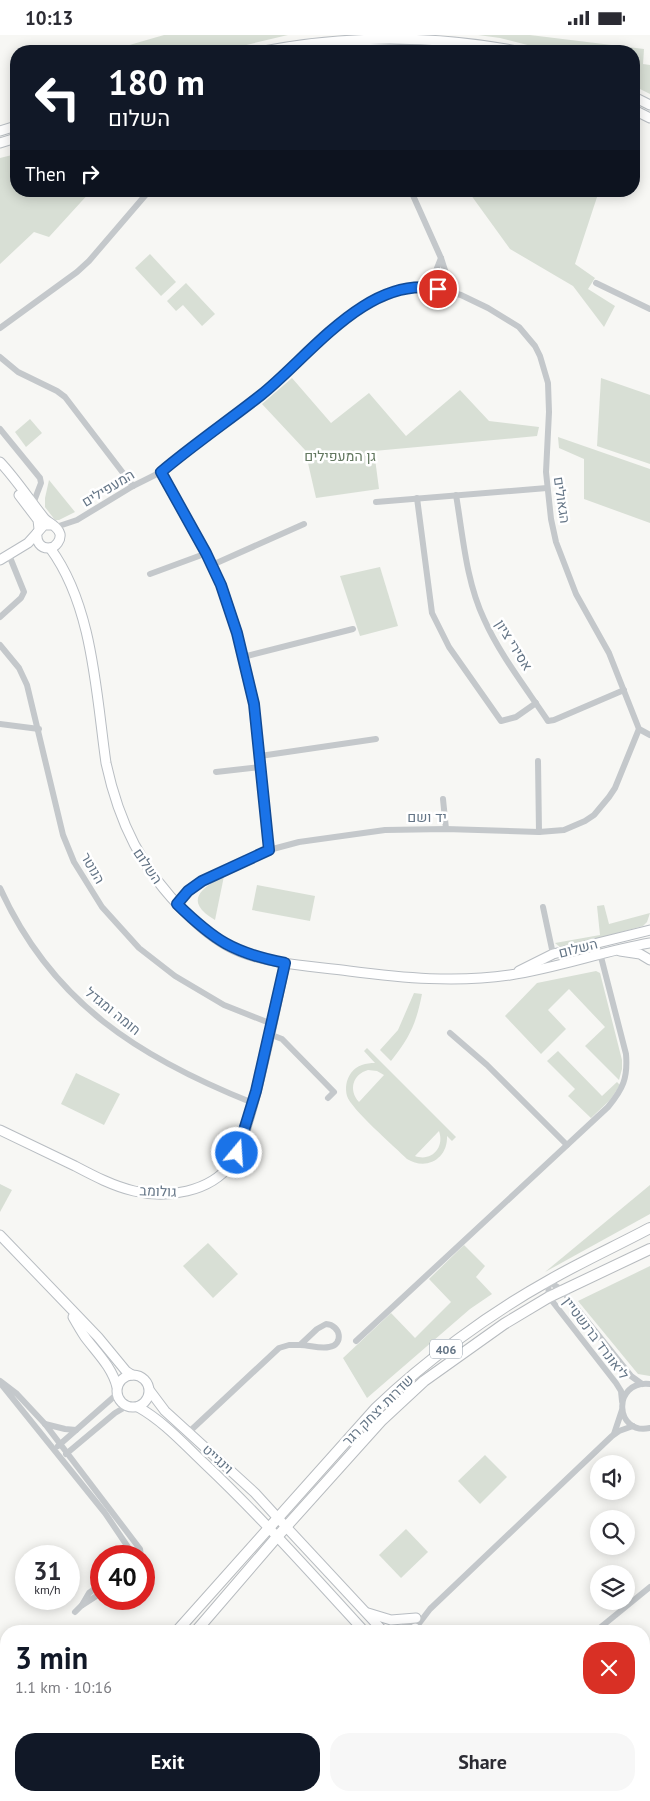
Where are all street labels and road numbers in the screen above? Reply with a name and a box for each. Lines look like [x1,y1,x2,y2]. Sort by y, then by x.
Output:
street label: המעפילים [78,465,138,511]
street label: הגאולים [550,475,574,525]
street label: אסירי ציון [491,616,537,674]
street label: יד ושם [407,808,447,826]
street label: השלום [129,845,167,887]
street label: הנוטר [77,849,109,887]
street label: השלום [557,934,599,962]
street label: חומה ומגדל [82,983,144,1039]
street label: גולומב [139,1181,177,1201]
street label: ליאונרד ברנשטיין [559,1293,633,1383]
road number: 406 [430,1340,462,1359]
street label: שדרות יצחק רגר [338,1370,418,1450]
street label: וינגייט [199,1440,237,1478]

